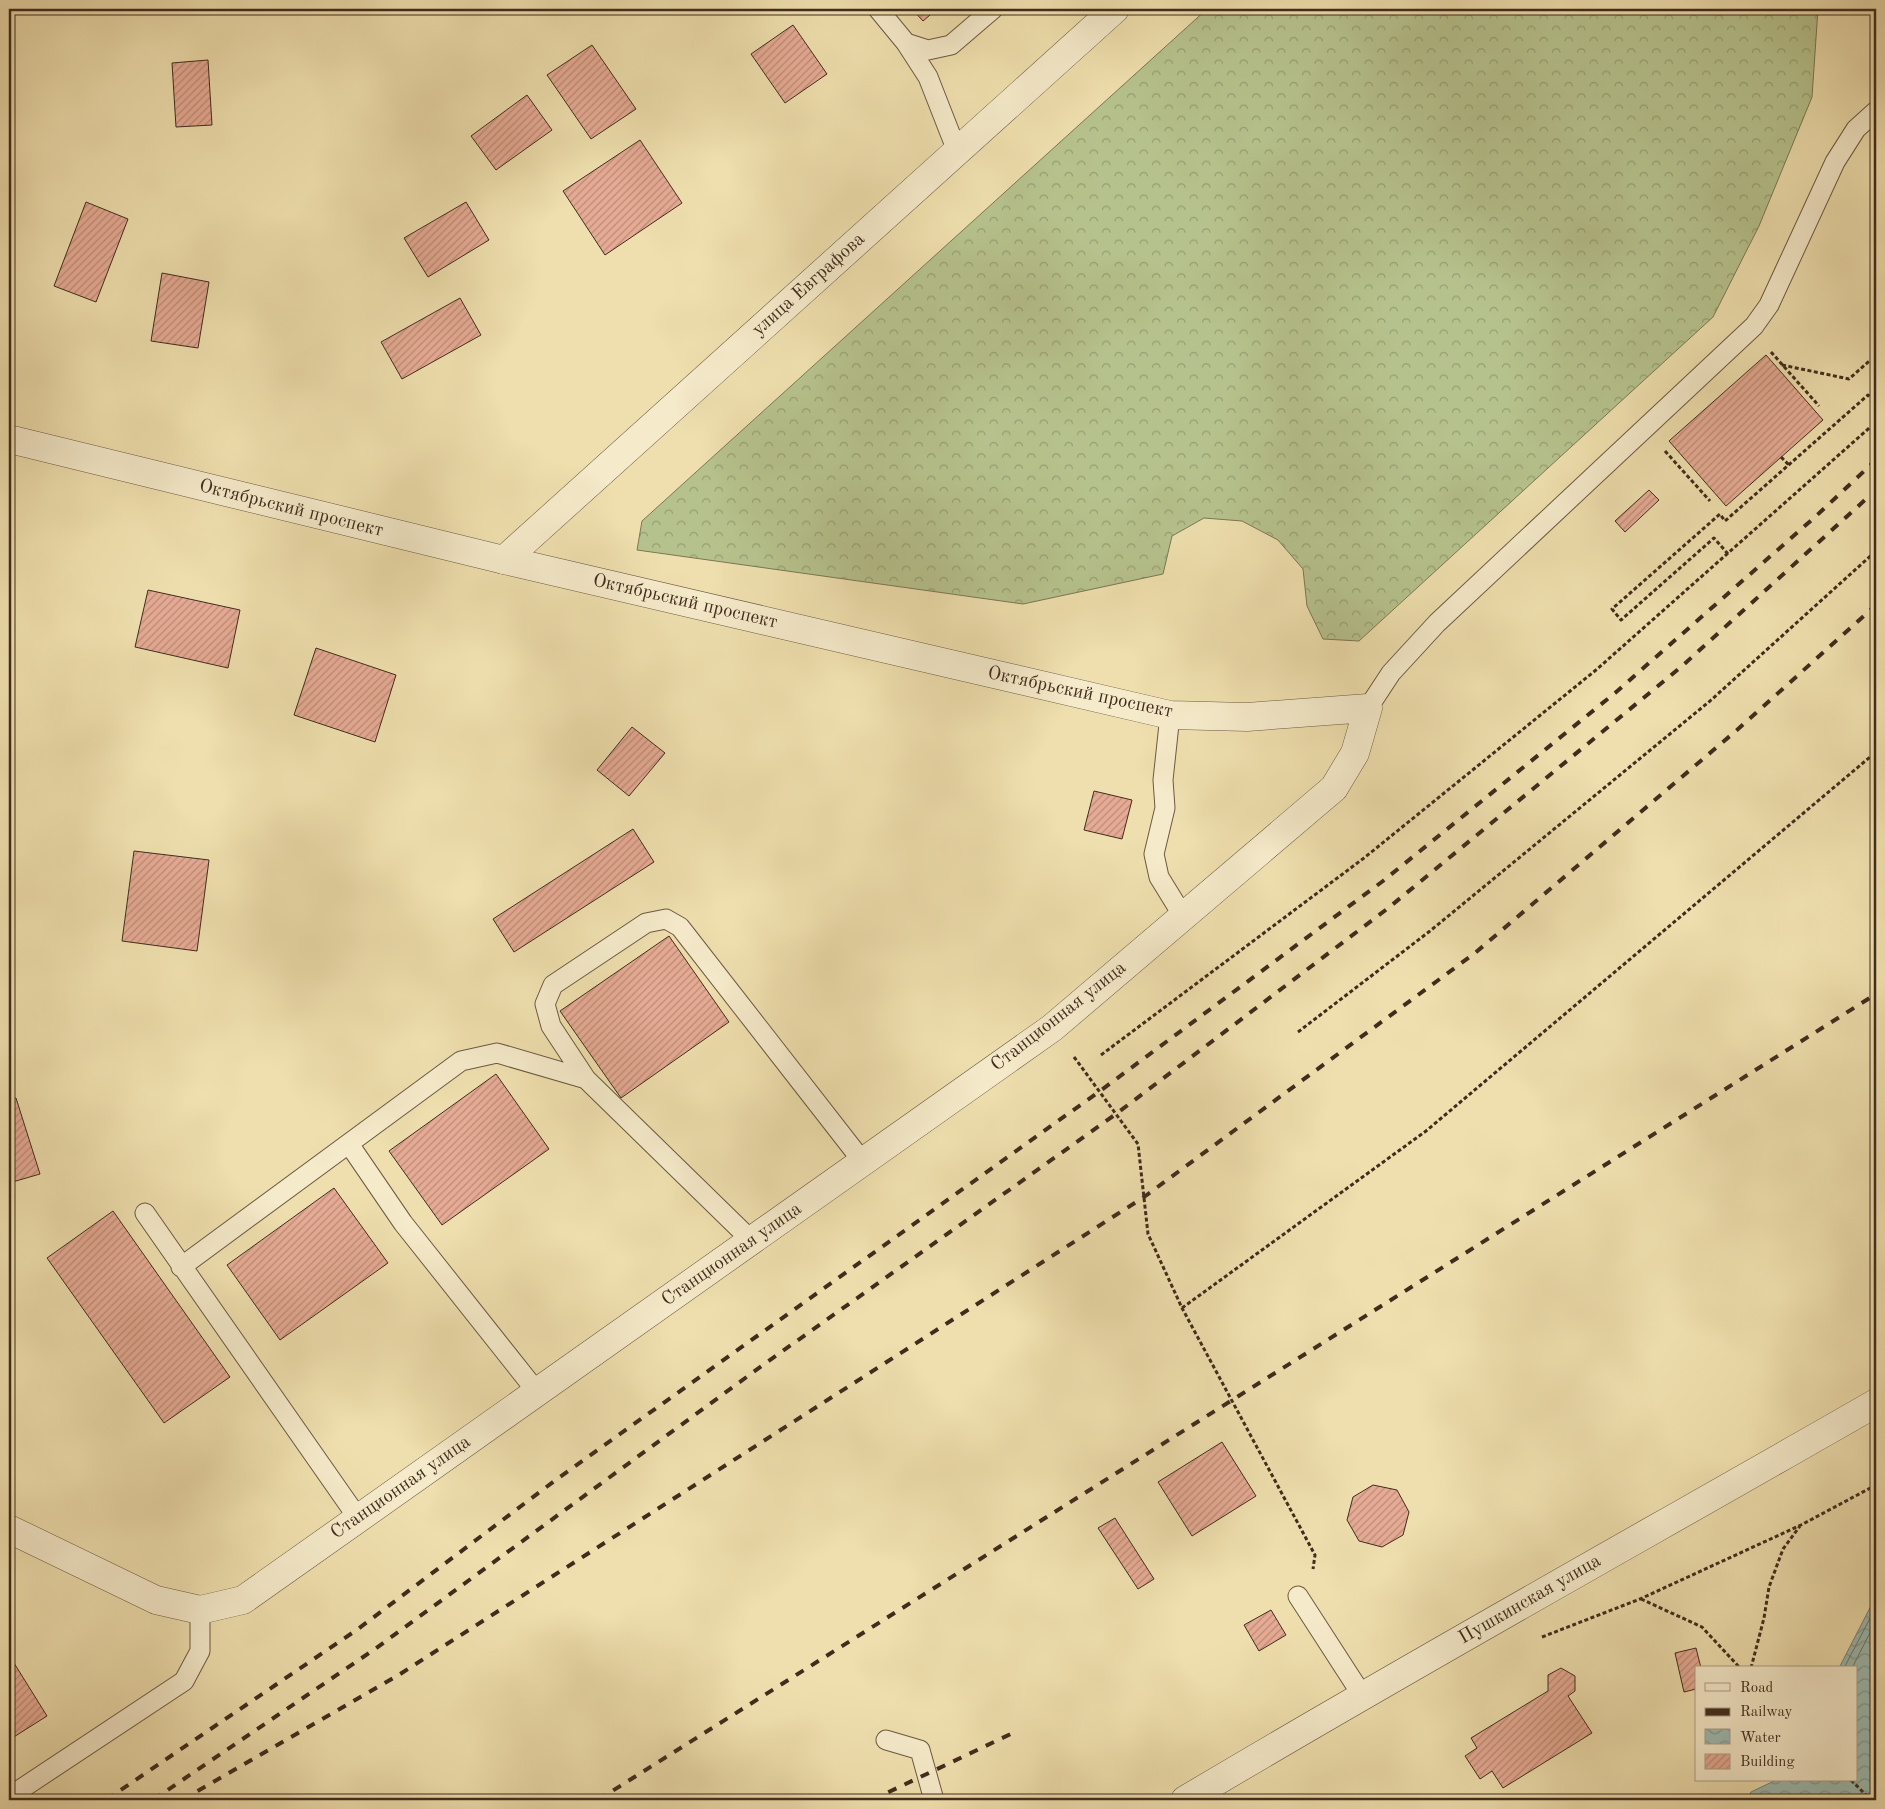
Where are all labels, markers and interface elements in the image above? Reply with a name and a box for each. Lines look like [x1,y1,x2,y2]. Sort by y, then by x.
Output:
street label: улица Евграфова [749,229,869,340]
street label: Октябрьский проспект [197,477,385,541]
street label: Октябрьский проспект [591,571,779,633]
street label: Октябрьский проспект [986,664,1174,722]
street label: Станционная улица [988,958,1131,1075]
street label: Станционная улица [659,1199,806,1310]
street label: Станционная улица [328,1432,475,1543]
street label: Пушкинская улица [1456,1551,1605,1648]
legend [1695,1666,1858,1782]
text: Road [1740,1681,1774,1696]
text: Railway [1740,1705,1793,1720]
text: Water [1740,1731,1781,1746]
text: Building [1740,1755,1795,1770]

